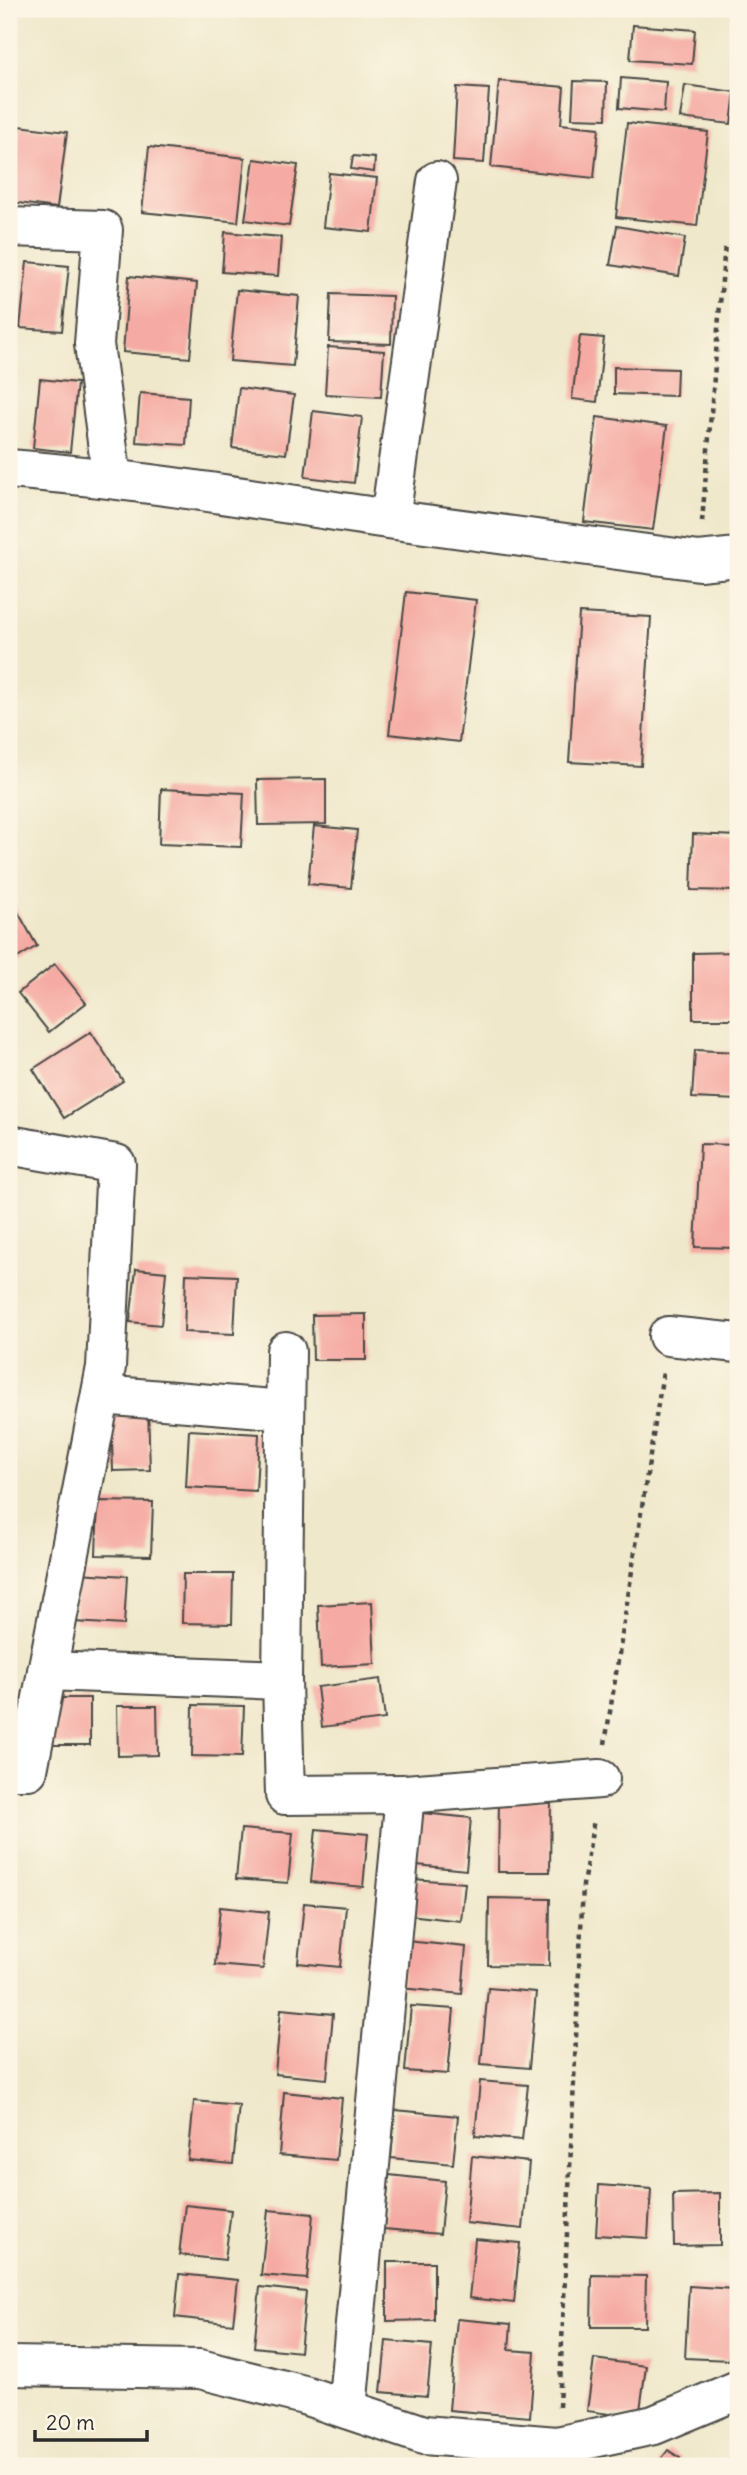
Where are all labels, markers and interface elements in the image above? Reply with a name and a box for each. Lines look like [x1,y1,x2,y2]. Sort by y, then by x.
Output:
scale bar [35,2398,147,2442]
text: 20 m [46,2409,95,2436]

